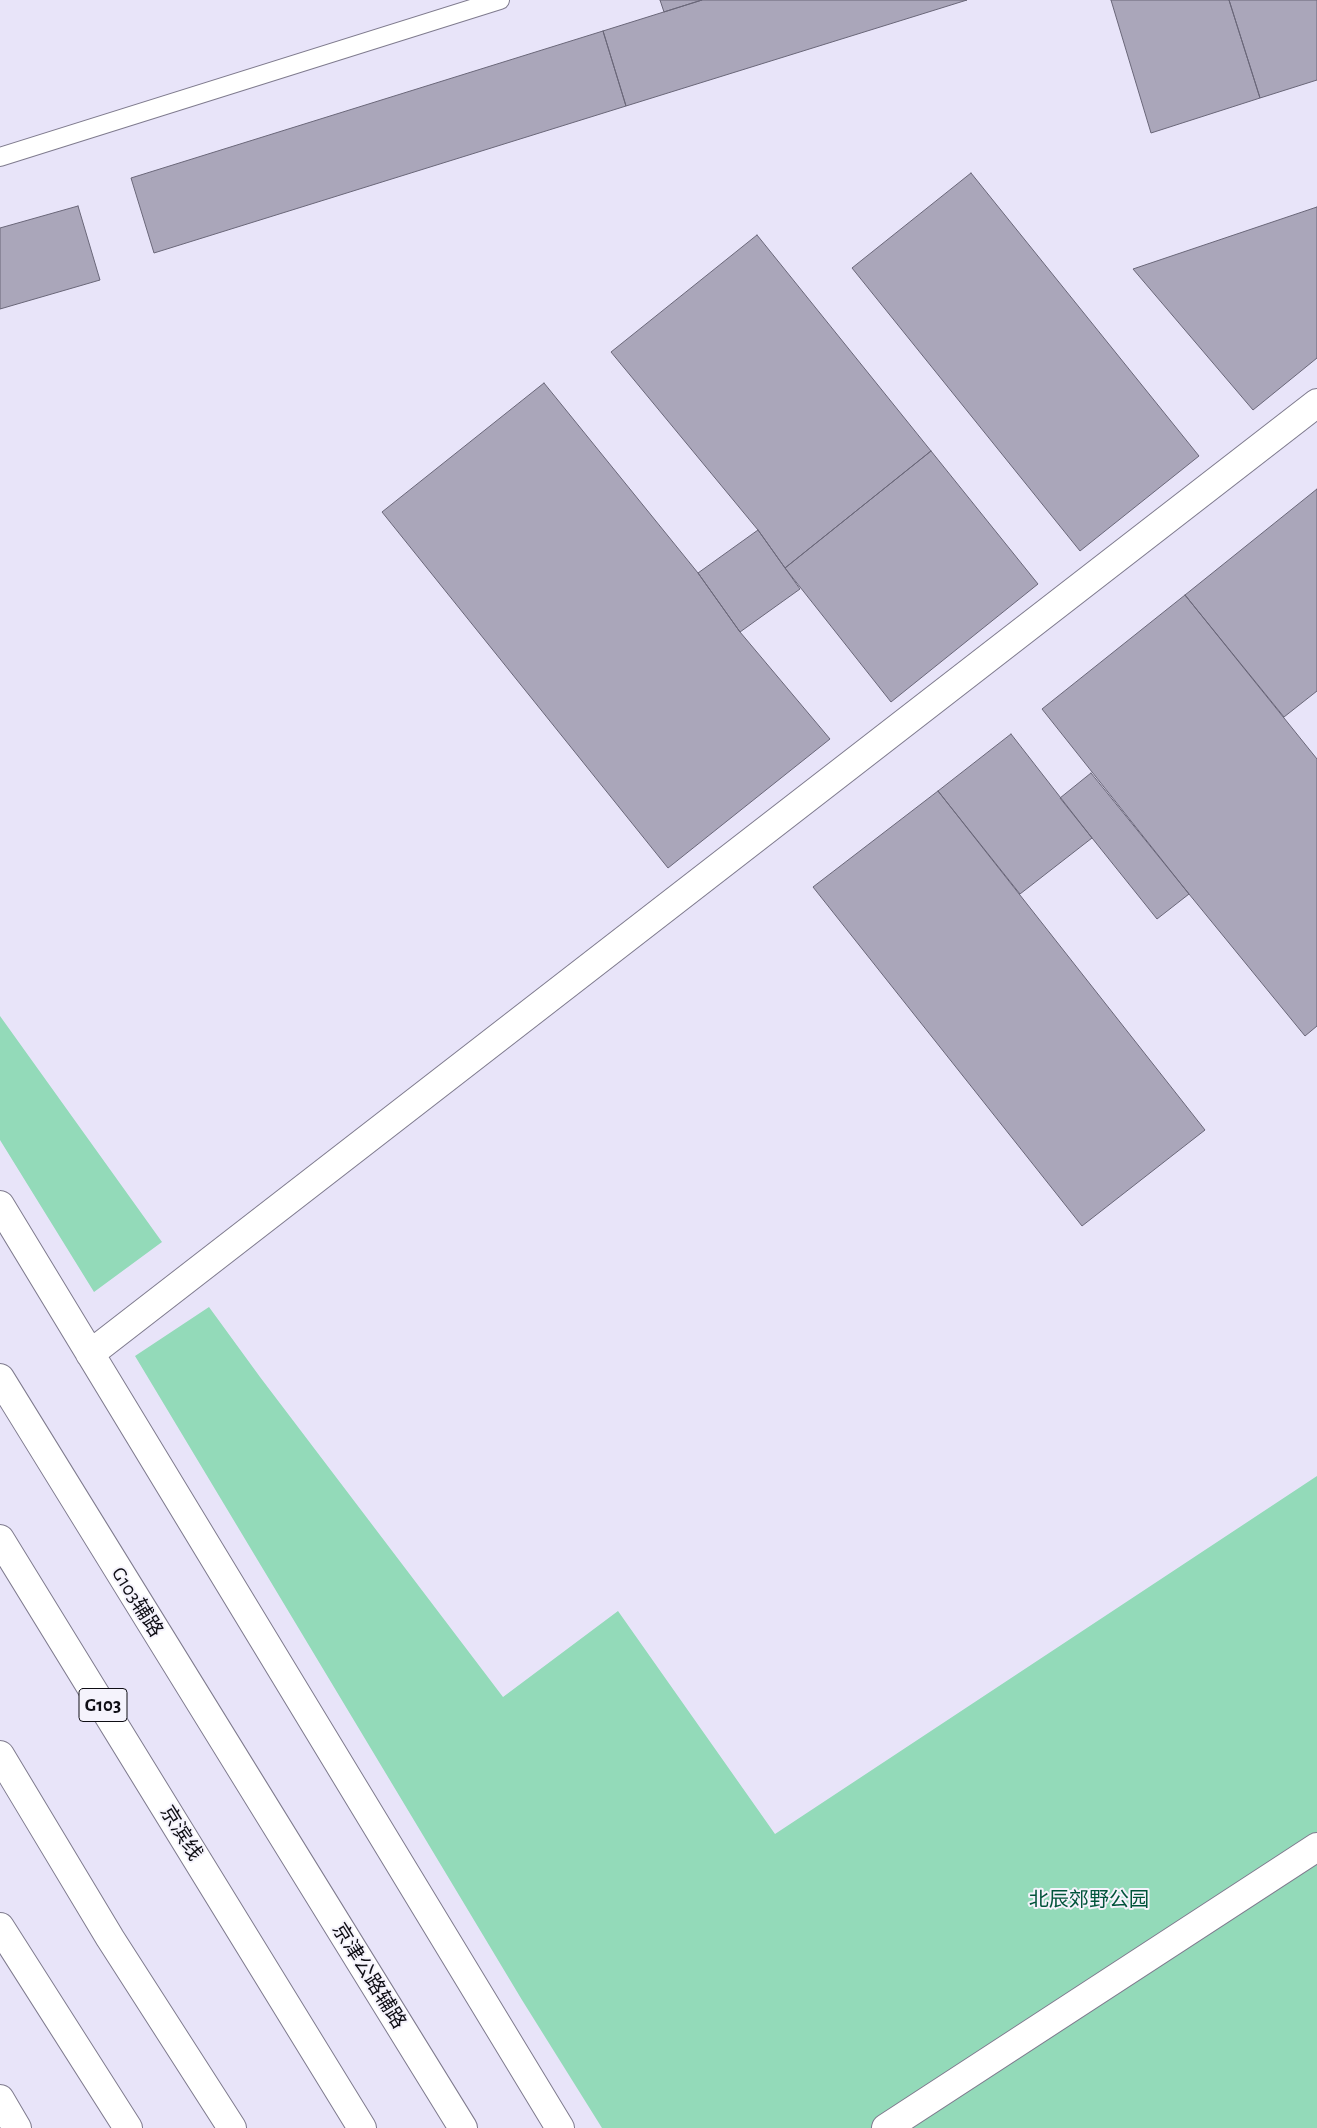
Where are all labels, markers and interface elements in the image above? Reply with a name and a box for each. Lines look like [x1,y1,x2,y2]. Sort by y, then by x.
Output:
street label: G103辅路 [106,1563,168,1641]
road number: G103 [79,1688,127,1722]
street label: 京滨线 [155,1801,207,1865]
park label: 北辰郊野公园 [1029,1888,1149,1912]
street label: 京津公路辅路 [327,1919,411,2033]

